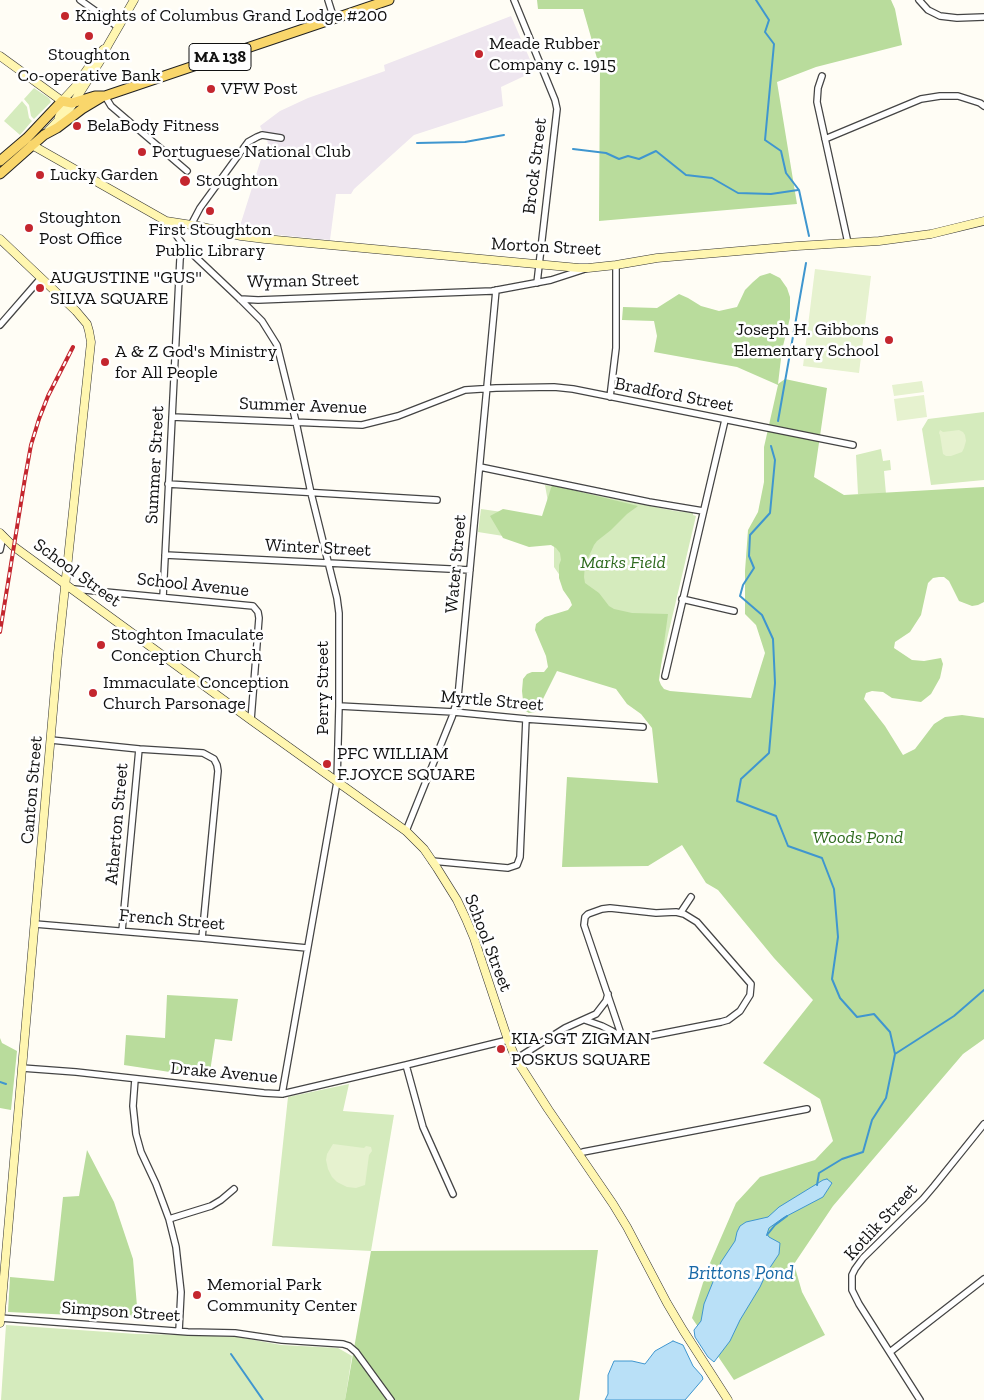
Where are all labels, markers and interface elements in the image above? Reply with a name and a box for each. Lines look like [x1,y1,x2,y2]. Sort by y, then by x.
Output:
place label: Knights of Columbus Grand Lodge #200 [75,5,387,27]
marker: Knights of Columbus Grand Lodge #200 [59,10,71,22]
marker: Stoughton Co-operative Bank [83,30,95,42]
place label: Meade Rubber Company c. 1915 [489,33,616,76]
place label: Stoughton Co-operative Bank [17,44,161,86]
road number: MA 138 [189,44,251,70]
marker: Meade Rubber Company c. 1915 [473,48,485,60]
place label: VFW Post [221,78,297,100]
marker: VFW Post [205,83,217,95]
place label: BelaBody Fitness [87,115,219,137]
street label: Brock Street [518,117,552,215]
marker: BelaBody Fitness [71,120,83,132]
place label: Portuguese National Club [152,141,351,163]
marker: Portuguese National Club [136,146,148,158]
place label: Lucky Garden [50,164,158,186]
marker: Lucky Garden [34,169,46,181]
place label: Stoughton [196,170,278,192]
marker: Stoughton [178,174,192,188]
marker: First Stoughton Public Library [204,205,216,217]
place label: Stoughton Post Office [39,207,122,250]
place label: First Stoughton Public Library [148,219,272,262]
marker: Stoughton Post Office [23,222,35,234]
street label: Morton Street [491,233,601,261]
place label: AUGUSTINE "GUS" SILVA SQUARE [50,267,202,310]
street label: Wyman Street [247,269,359,293]
marker: AUGUSTINE "GUS" SILVA SQUARE [34,282,46,294]
place label: Joseph H. Gibbons Elementary School [733,319,879,362]
marker: Joseph H. Gibbons Elementary School [883,334,895,346]
place label: A & Z God's Ministry for All People [115,341,277,384]
marker: A & Z God's Ministry for All People [99,356,111,368]
street label: Bradford Street [613,373,735,417]
street label: Summer Avenue [239,393,367,419]
street label: Summer Street [141,405,169,525]
street label: Water Street [441,514,471,614]
street label: School Street [29,534,125,612]
street label: Winter Street [264,534,372,562]
park label: Marks Field [580,552,666,574]
street label: School Avenue [136,568,250,602]
place label: Stoghton Imaculate Conception Church [111,624,264,666]
marker: Stoghton Imaculate Conception Church [95,639,107,651]
street label: Perry Street [312,641,334,735]
place label: Immaculate Conception Church Parsonage [103,672,289,714]
street label: Myrtle Street [440,686,544,716]
marker: Immaculate Conception Church Parsonage [87,687,99,699]
street label: Canton Street [17,735,47,845]
place label: PFC WILLIAM F.JOYCE SQUARE [337,743,475,786]
marker: PFC WILLIAM F.JOYCE SQUARE [321,758,333,770]
street label: Atherton Street [101,762,133,886]
park label: Woods Pond [813,827,903,849]
street label: School Street [460,891,516,995]
street label: French Street [118,905,226,935]
place label: KIA SGT ZIGMAN POSKUS SQUARE [511,1028,651,1070]
marker: KIA SGT ZIGMAN POSKUS SQUARE [495,1043,507,1055]
street label: Drake Avenue [169,1058,279,1088]
street label: Kotlik Street [840,1179,922,1265]
water label: Brittons Pond [688,1263,794,1285]
place label: Memorial Park Community Center [207,1274,357,1316]
marker: Memorial Park Community Center [191,1289,203,1301]
street label: Simpson Street [61,1297,181,1327]

